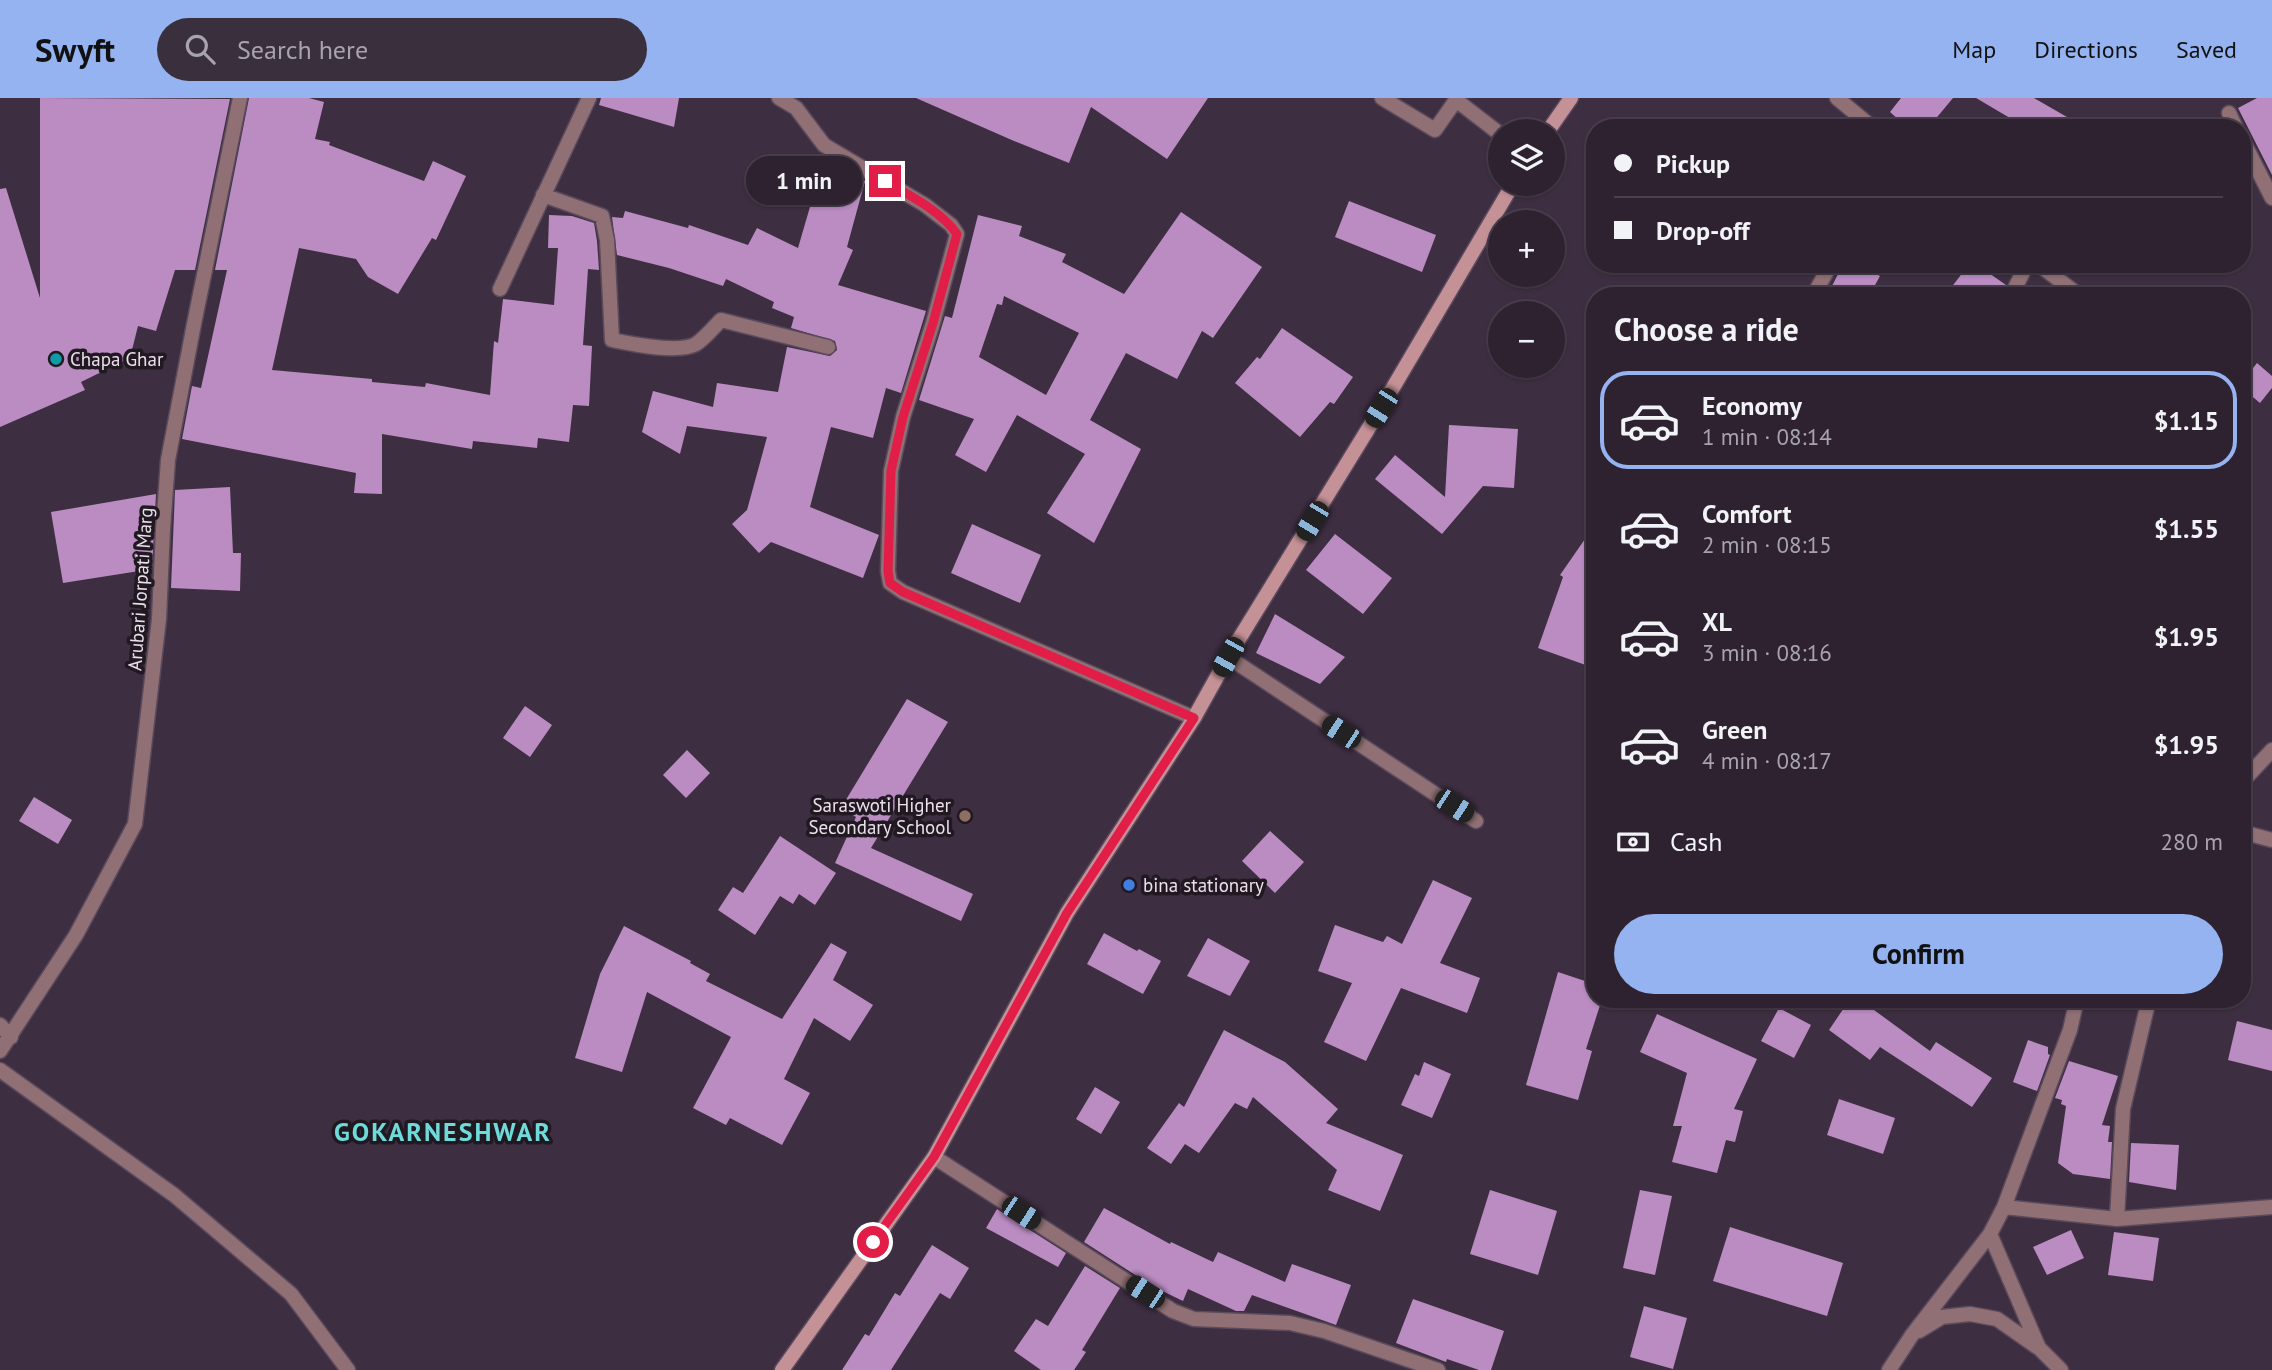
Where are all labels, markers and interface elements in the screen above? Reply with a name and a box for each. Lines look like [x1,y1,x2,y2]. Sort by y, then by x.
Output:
search box [157,18,647,81]
text: Swyft [35,28,115,71]
icon: search [181,30,219,68]
text: Search here [237,33,368,66]
text: Map [1952,34,1996,65]
text: Directions [2034,34,2138,65]
text: Saved [2176,34,2237,65]
map controls [1488,119,1565,378]
button: layers [1488,119,1565,196]
text: Pickup [1656,147,1730,180]
callout: 1 min [745,156,860,206]
route end [869,165,901,197]
text: 1 min [776,166,832,195]
button: + [1488,210,1565,287]
text: Drop-off [1656,214,1750,247]
button: − [1488,301,1565,378]
text: Choose a ride [1614,308,1799,350]
place label: Chapa Ghar [70,347,164,371]
marker: Chapa Ghar [48,351,64,367]
car [1361,385,1402,431]
icon: car [1618,389,1681,452]
text: Economy [1702,389,1802,422]
text: $1.15 [2154,404,2219,437]
text: 1 min · 08:14 [1702,422,1832,451]
icon: car [1618,497,1681,560]
text: Comfort [1702,497,1792,530]
car [1293,498,1332,544]
street label: Arubari Jorpati Marg [122,506,158,672]
text: $1.55 [2154,512,2219,545]
text: 2 min · 08:15 [1702,530,1832,559]
icon: car [1618,605,1681,668]
text: XL [1702,605,1732,638]
text: $1.95 [2154,620,2219,653]
car [1209,634,1248,680]
text: 3 min · 08:16 [1702,638,1832,667]
car [1318,712,1365,752]
icon: car [1618,713,1681,776]
text: Green [1702,713,1767,746]
text: $1.95 [2154,728,2219,761]
text: 4 min · 08:17 [1702,746,1832,775]
car [1431,786,1478,826]
place label: Saraswoti Higher Secondary School [808,793,952,839]
marker: Saraswoti Higher Secondary School [957,808,973,824]
icon: cash [1614,823,1652,861]
text: Cash [1670,825,1722,858]
text: 280 m [2161,827,2223,856]
place label: bina stationary [1143,873,1264,897]
marker: bina stationary [1121,877,1137,893]
button: Confirm [1614,914,2223,994]
district label: GOKARNESHWAR [334,1115,552,1148]
car [998,1193,1045,1233]
route start [857,1226,889,1258]
car [1122,1272,1169,1312]

